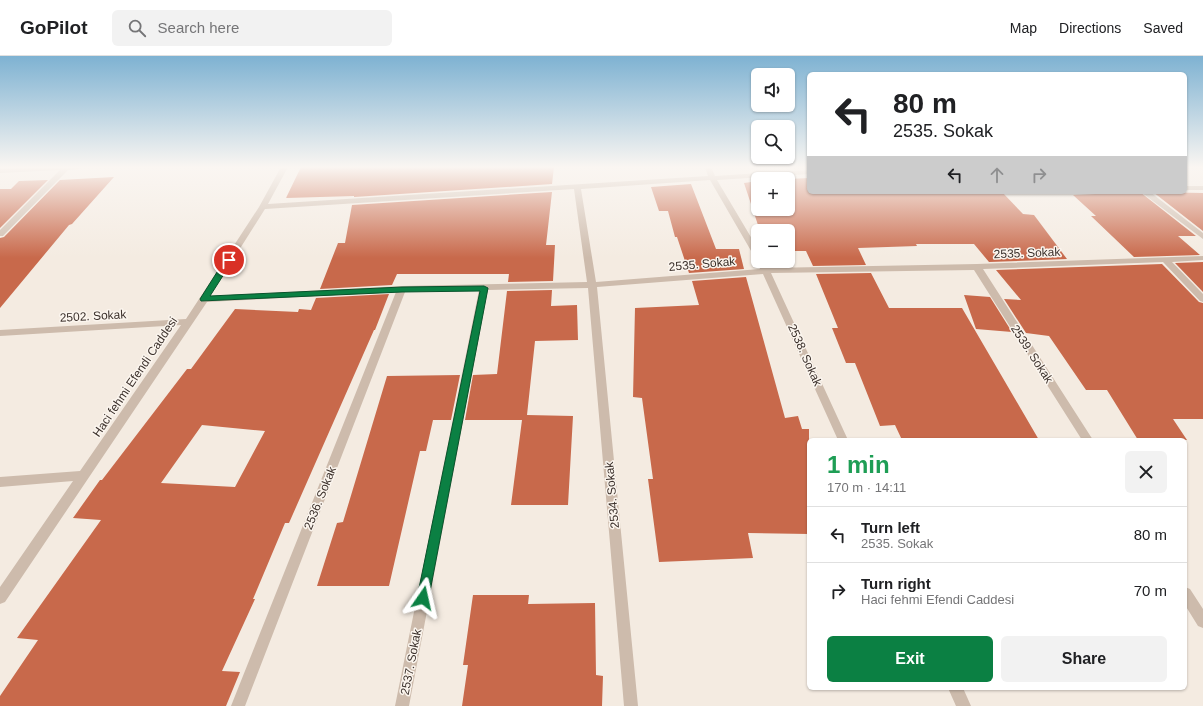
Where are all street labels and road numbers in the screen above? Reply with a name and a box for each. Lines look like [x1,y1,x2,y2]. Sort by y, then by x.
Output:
street label: 2535. Sokak [993,245,1062,261]
street label: 2535. Sokak [668,254,737,274]
street label: 2502. Sokak [59,307,128,325]
street label: Haci fehmi Efendi Caddesi [90,314,180,440]
street label: 2538. Sokak [785,322,825,389]
street label: 2539. Sokak [1008,322,1057,387]
street label: 2534. Sokak [602,460,622,529]
street label: 2536. Sokak [301,464,339,532]
street label: 2537. Sokak [398,627,424,696]

